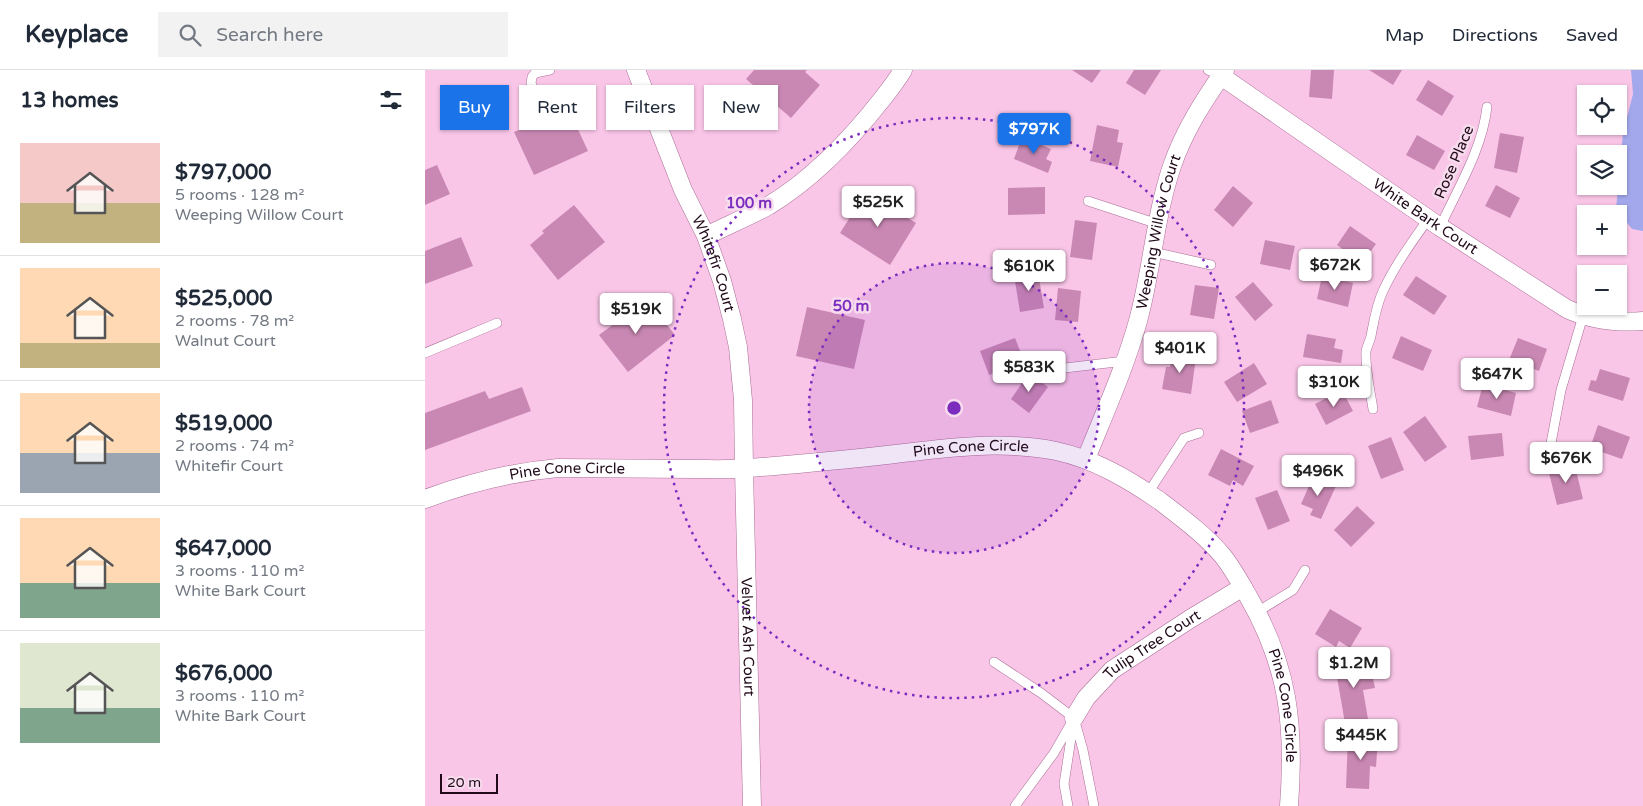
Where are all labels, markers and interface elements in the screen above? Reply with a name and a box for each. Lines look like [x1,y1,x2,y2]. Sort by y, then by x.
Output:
search box [158,12,508,57]
text: Keyplace [25,20,128,49]
icon: search [176,21,204,49]
text: Search here [216,24,323,46]
text: Map [1385,24,1424,46]
text: Directions [1452,24,1538,46]
text: Saved [1566,24,1618,46]
chip: Buy [440,85,509,130]
chip: Rent [519,85,596,130]
chip: Filters [606,85,694,130]
chip: New [704,85,778,130]
map controls [1577,85,1627,315]
button: locate [1577,85,1627,135]
icon: filters [377,86,405,114]
text: 13 homes [20,88,119,113]
pin: $797K [999,112,1069,155]
text: $797K [1009,119,1059,139]
street label: Rose Place [1430,123,1478,201]
button: layers [1577,145,1627,195]
street label: Weeping Willow Court [1132,151,1185,311]
text: $797,000 [175,160,271,185]
icon: home [60,163,120,223]
street label: White Bark Court [1370,175,1482,258]
text: 5 rooms · 128 m² [175,185,304,205]
pin: $525K [843,186,913,228]
text: $525K [853,192,903,212]
text: 100 m [726,194,772,212]
text: Weeping Willow Court [175,205,344,225]
button: + [1577,205,1627,255]
street label: Whitefir Court [688,212,739,314]
pin: $672K [1300,248,1370,291]
pin: $610K [994,250,1064,292]
text: $672K [1310,255,1360,275]
text: $610K [1004,256,1054,276]
button: − [1577,265,1627,315]
text: $525,000 [175,286,272,311]
icon: home [60,288,120,348]
pin: $519K [601,292,671,335]
text: 50 m [833,297,869,315]
text: $519K [611,299,661,319]
text: 2 rooms · 78 m² [175,311,294,331]
text: Walnut Court [175,331,276,351]
pin: $401K [1145,332,1215,374]
text: $401K [1155,338,1205,358]
pin: $583K [994,350,1064,393]
text: $583K [1004,357,1054,377]
pin: $647K [1462,358,1532,400]
text: $647K [1472,364,1522,384]
pin: $310K [1299,366,1369,408]
text: $310K [1309,372,1359,392]
centre of rings [945,399,963,417]
text: $519,000 [175,411,273,436]
icon: home [60,413,120,473]
text: 2 rooms · 74 m² [175,436,294,456]
street label: Pine Cone Circle [912,437,1030,461]
pin: $676K [1531,442,1601,484]
text: $676K [1541,448,1591,468]
pin: $496K [1283,454,1353,497]
text: Whitefir Court [175,456,283,476]
street label: Pine Cone Circle [508,459,625,484]
text: $496K [1293,461,1343,481]
text: $647,000 [175,536,271,561]
icon: home [60,538,120,598]
text: 3 rooms · 110 m² [175,561,304,581]
street label: Velvet Ash Court [738,577,758,697]
text: White Bark Court [175,581,306,601]
street label: Tulip Tree Court [1099,606,1204,683]
street label: Pine Cone Circle [1265,646,1300,763]
pin: $1.2M [1319,646,1389,689]
text: $1.2M [1329,653,1379,673]
text: $676,000 [175,661,273,686]
icon: home [60,663,120,723]
text: 3 rooms · 110 m² [175,686,304,706]
text: White Bark Court [175,706,306,726]
pin: $445K [1326,718,1396,761]
text: $445K [1336,725,1386,745]
scale bar [440,771,497,794]
text: 20 m [447,774,481,791]

